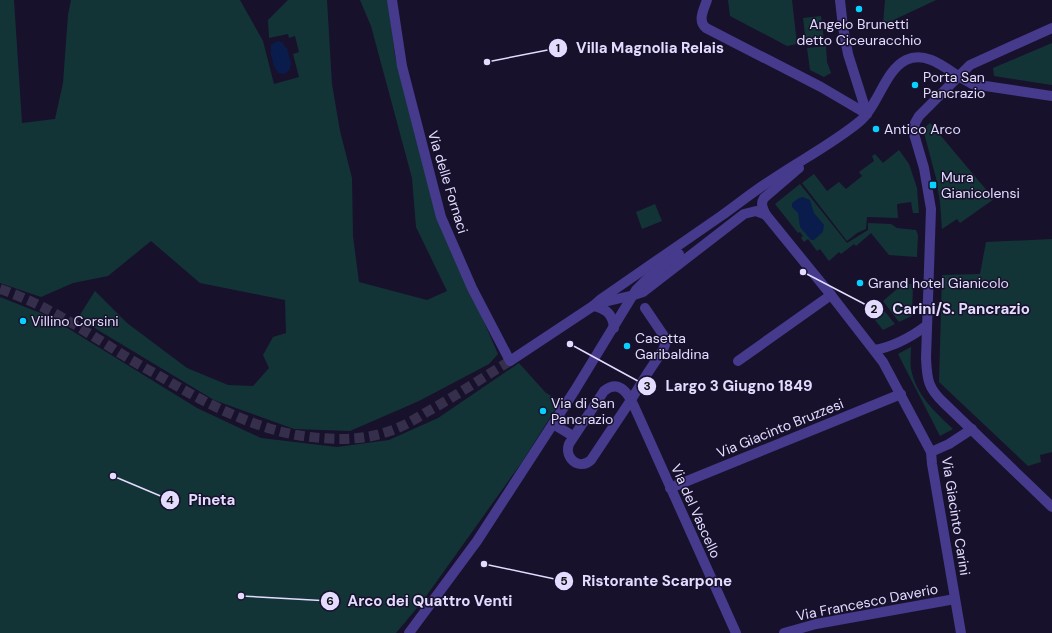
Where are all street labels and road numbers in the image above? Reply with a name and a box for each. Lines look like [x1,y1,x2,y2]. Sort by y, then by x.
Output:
street label: Via delle Fornaci [424,128,472,236]
street label: Via Giacinto Bruzzesi [714,394,846,462]
street label: Via Giacinto Carini [938,455,974,577]
street label: Via del Vascello [667,461,725,561]
street label: Via Francesco Daverio [794,579,940,625]

